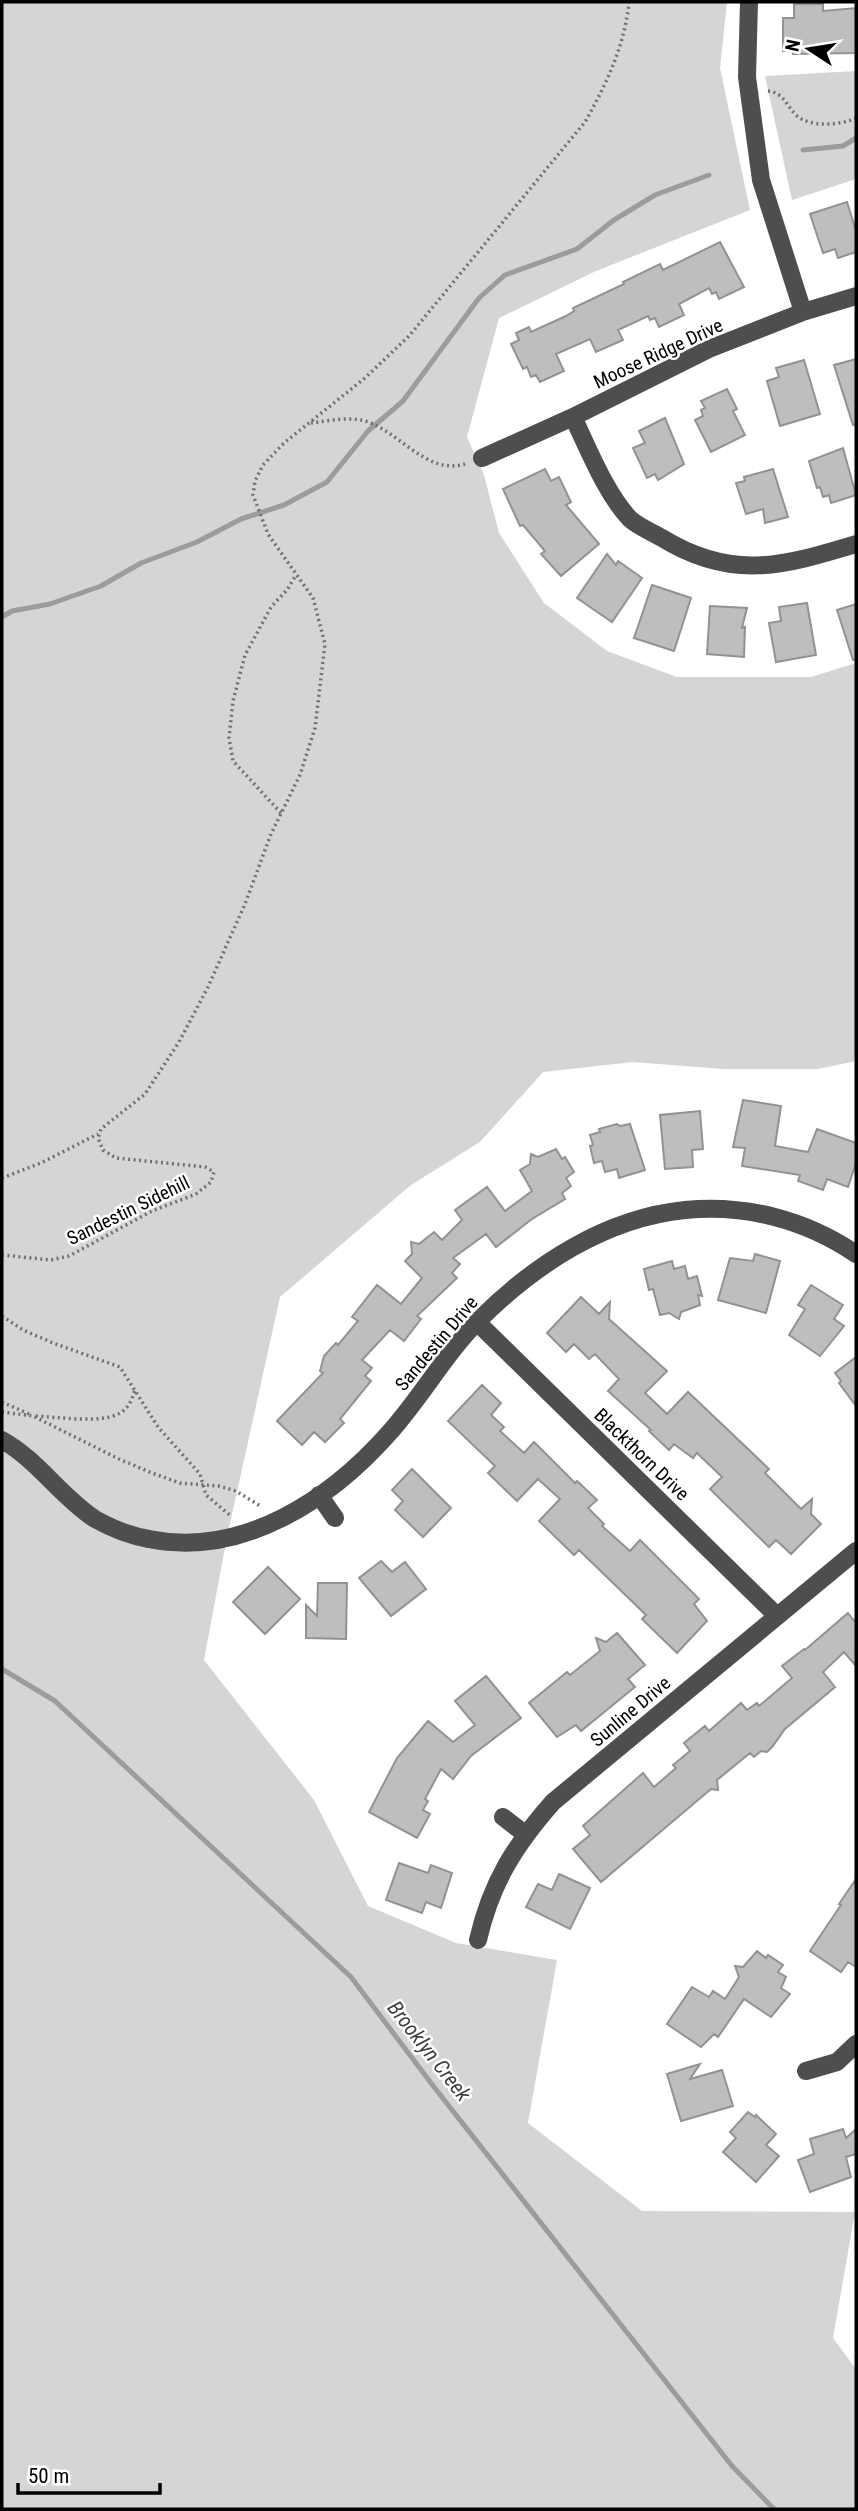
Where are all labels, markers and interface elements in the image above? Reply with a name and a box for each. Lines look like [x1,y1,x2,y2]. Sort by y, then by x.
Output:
north arrow [774,14,844,84]
text: N [780,37,805,54]
street label: Moose Ridge Drive [590,313,726,393]
street label: Sandestin Sidehill [63,1171,193,1250]
street label: Sandestin Drive [390,1291,483,1395]
street label: Blackthorn Drive [590,1403,694,1505]
street label: Sunline Drive [586,1671,675,1751]
water label: Brooklyn Creek [382,1996,476,2106]
scale bar [18,2452,159,2496]
text: 50 m [28,2464,69,2488]

